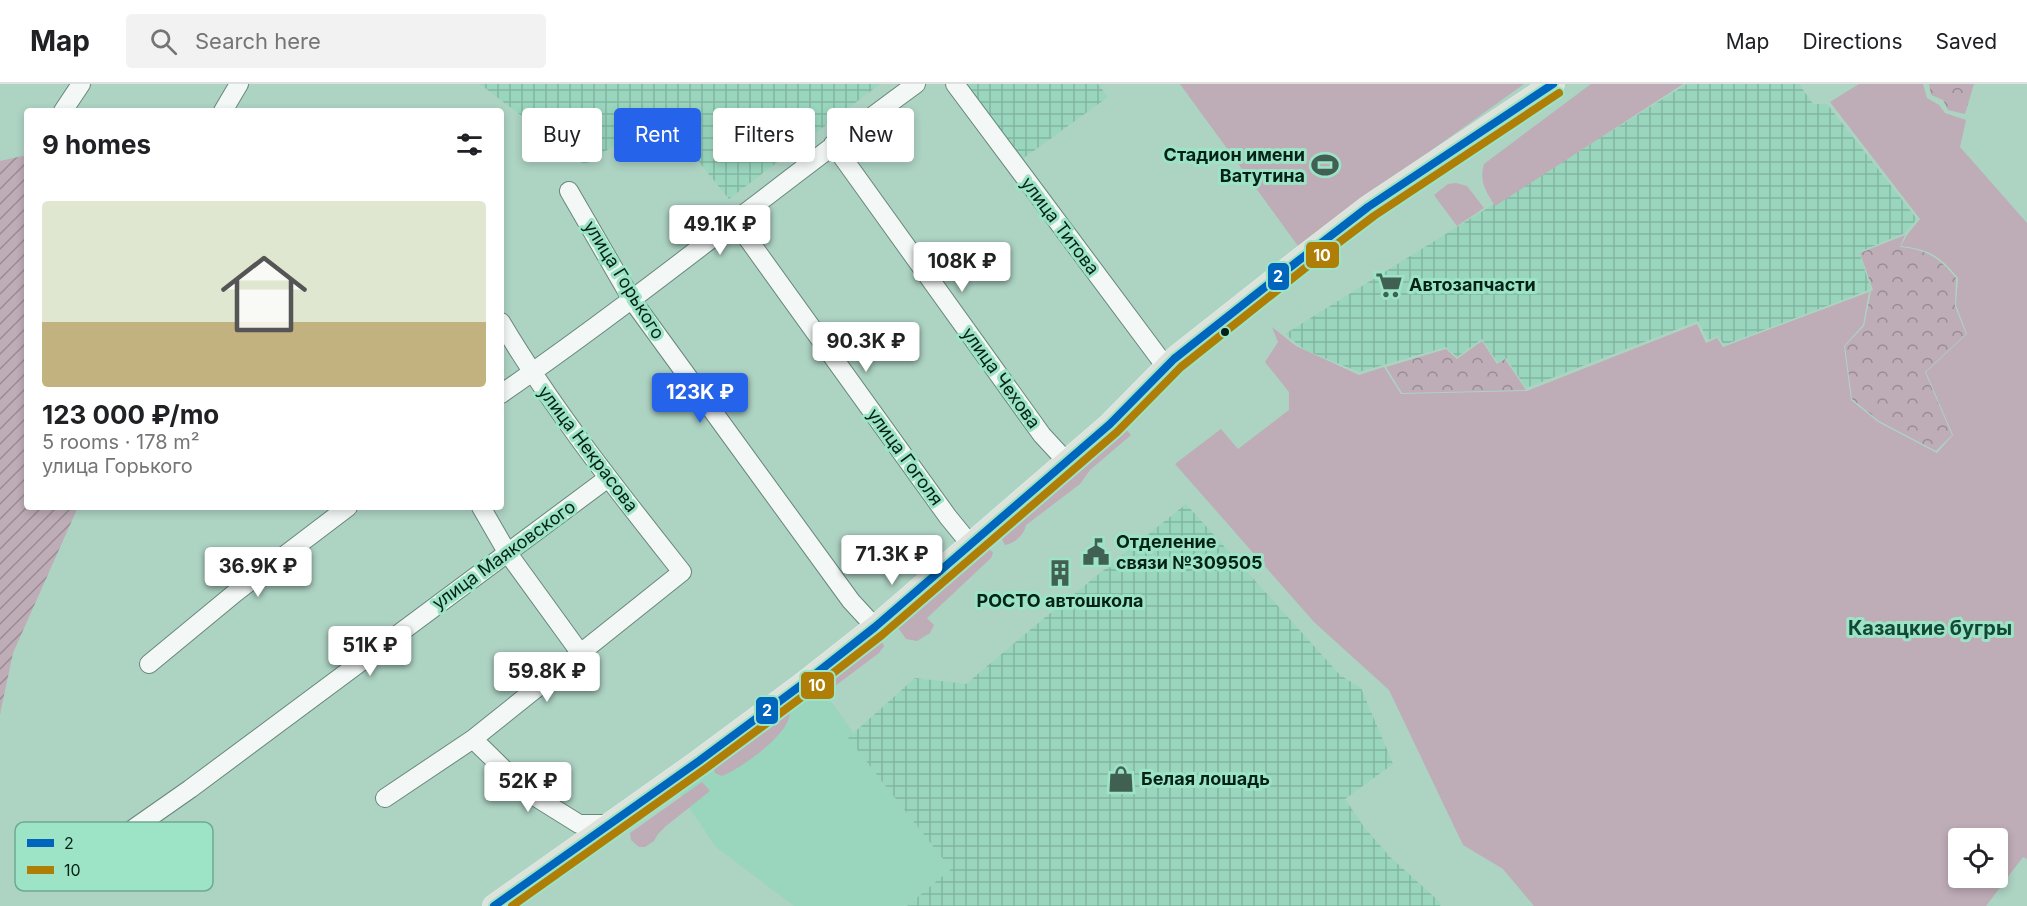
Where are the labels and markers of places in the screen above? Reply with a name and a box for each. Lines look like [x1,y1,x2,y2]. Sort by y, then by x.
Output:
place label: Стадион имени Ватутина [1164,144,1305,186]
sports icon: Стадион имени Ватутина [1310,150,1340,180]
pin: 49.1K ₽ [665,205,775,256]
pin: 108K ₽ [913,242,1011,293]
supermarket icon: Автозапчасти [1374,270,1404,300]
place label: Автозапчасти [1409,274,1536,295]
pin: 90.3K ₽ [811,322,921,373]
unlabelled marker [1219,326,1231,338]
pin: 123K ₽ [651,373,749,424]
place label: Отделение связи №309505 [1116,531,1263,573]
pin: 71.3K ₽ [837,535,947,586]
public building icon: Отделение связи №309505 [1081,537,1111,567]
pin: 36.9K ₽ [203,547,313,598]
building icon: РОСТО автошкола [1045,558,1075,588]
place label: РОСТО автошкола [977,590,1143,611]
pin: 51K ₽ [328,626,412,677]
pin: 59.8K ₽ [492,652,602,703]
pin: 52K ₽ [486,762,570,813]
shop icon: Белая лошадь [1106,764,1136,794]
place label: Белая лошадь [1141,768,1270,789]

